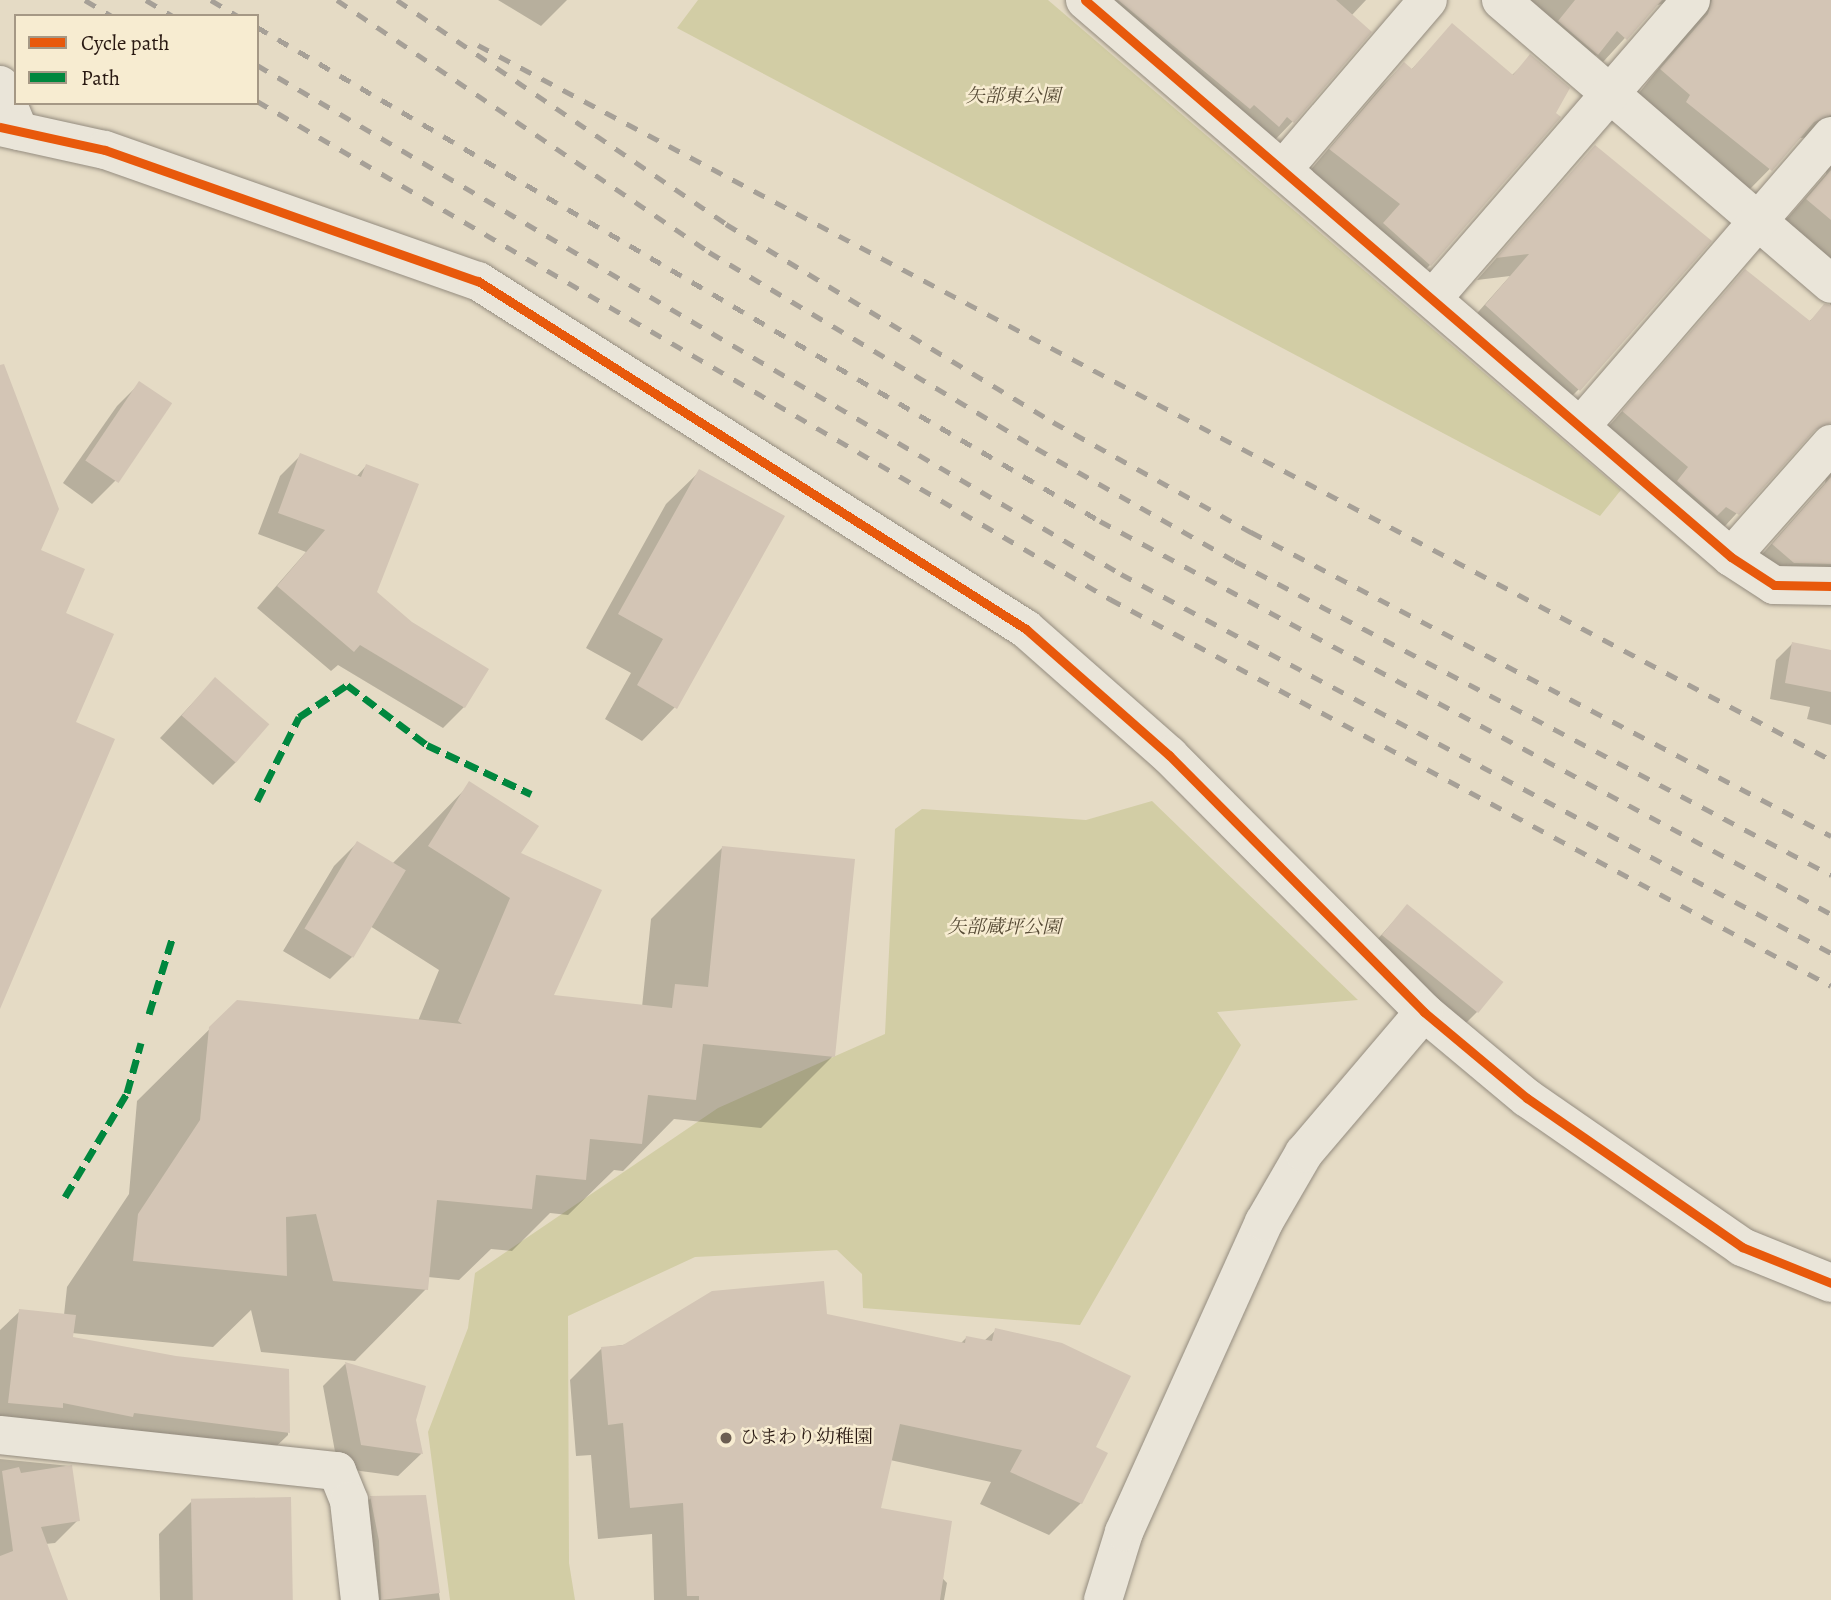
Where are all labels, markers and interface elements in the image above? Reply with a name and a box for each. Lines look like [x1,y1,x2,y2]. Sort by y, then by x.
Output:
legend [14,14,259,105]
text: Cycle path [81,29,170,57]
text: Path [81,64,120,92]
park label: 矢部東公園 [966,86,1060,108]
park label: 矢部蔵坪公園 [947,917,1061,939]
place label: ひまわり幼稚園 [740,1427,873,1449]
marker: ひまわり幼稚園 [718,1430,734,1446]

